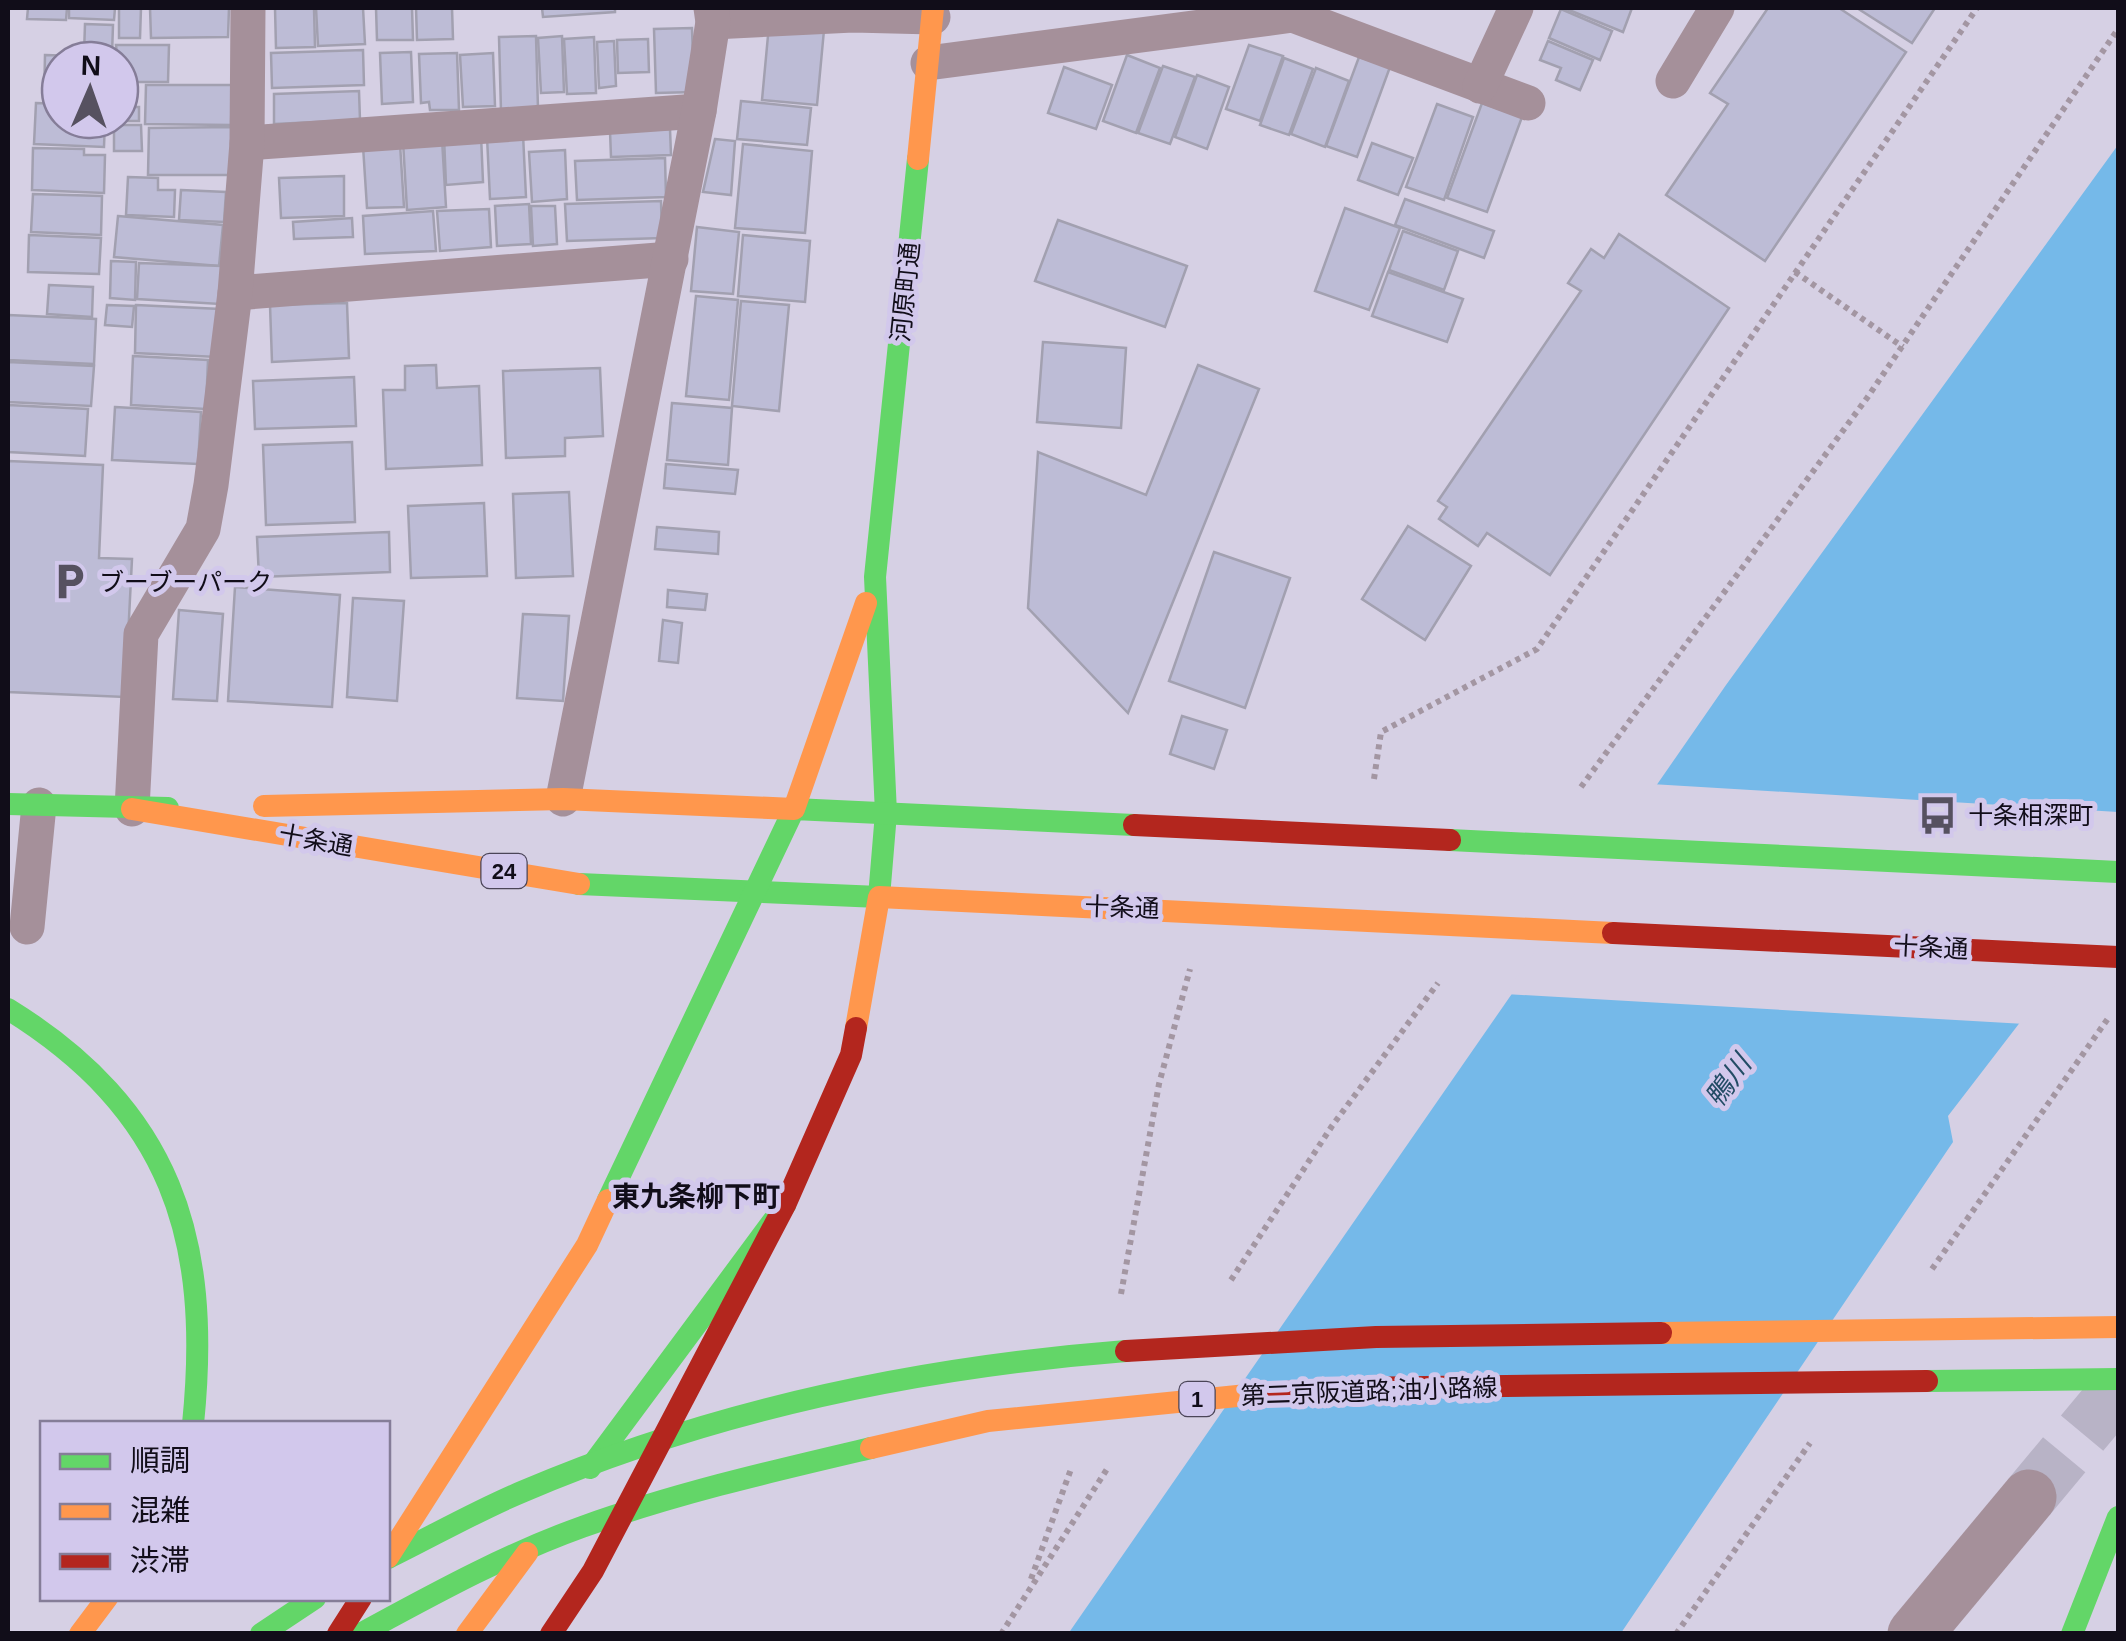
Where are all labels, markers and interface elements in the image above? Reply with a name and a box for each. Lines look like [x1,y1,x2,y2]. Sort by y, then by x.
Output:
north arrow [40,40,140,140]
text: N [80,50,102,81]
street label: 河原町通 [886,241,924,343]
parking icon: ブーブーパーク [48,561,90,603]
place label: ブーブーパーク [99,568,272,596]
bus stop icon: 十条相深町 [1917,794,1959,836]
place label: 十条相深町 [1968,801,2093,829]
street label: 十条通 [277,820,355,860]
road number: 24 [482,854,526,888]
street label: 十条通 [1084,892,1160,922]
street label: 十条通 [1893,931,1969,963]
water label: 鴨川 [1699,1047,1759,1113]
district label: 東九条柳下町 [612,1181,780,1212]
street label: 第二京阪道路;油小路線 [1240,1373,1498,1409]
road number: 1 [1180,1382,1214,1416]
legend [40,1421,390,1601]
text: 順調 [130,1444,190,1477]
text: 混雑 [130,1494,190,1527]
text: 渋滞 [130,1544,190,1577]

